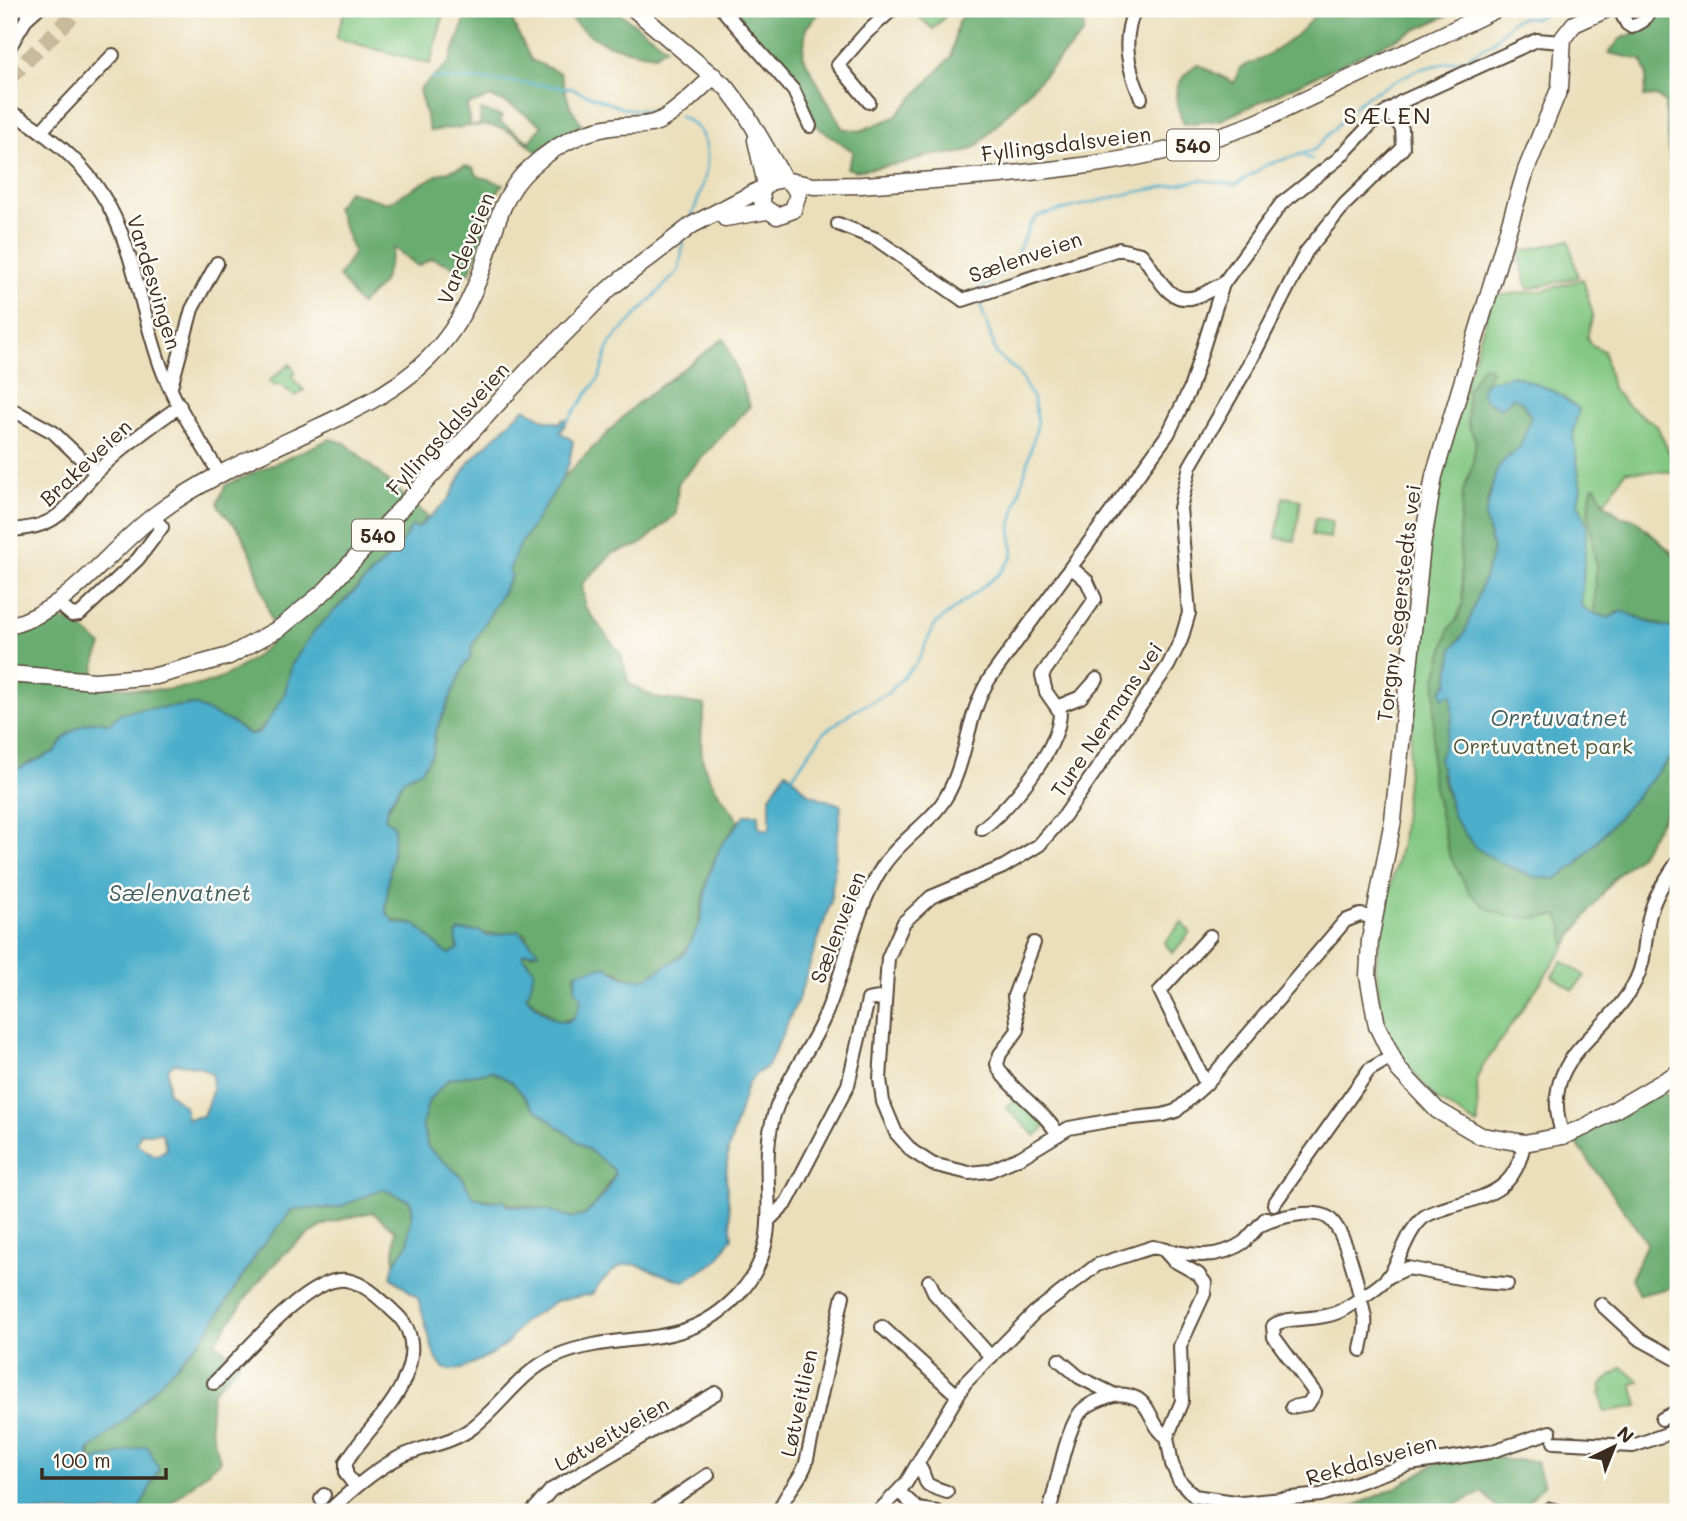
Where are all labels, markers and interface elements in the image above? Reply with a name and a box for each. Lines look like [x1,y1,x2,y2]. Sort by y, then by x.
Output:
district label: SÆLEN [1343,99,1433,130]
street label: Fyllingsdalsveien [980,119,1152,167]
road number: 540 [1167,130,1219,160]
street label: Vardeveien [430,188,500,308]
street label: Vardesvingen [122,211,188,353]
street label: Sælenveien [965,224,1085,288]
street label: Fyllingsdalsveien [380,356,514,500]
street label: Brakeveien [33,413,137,511]
street label: Torgny Segerstedts vei [1370,483,1426,723]
road number: 540 [352,520,404,550]
street label: Ture Nermans vei [1044,636,1168,802]
water label: Orrtuvatnet [1490,702,1628,732]
park label: Orrtuvatnet park [1453,732,1633,759]
street label: Sælenveien [803,867,871,987]
water label: Sælenvatnet [109,877,251,907]
street label: Løtveitlien [773,1347,823,1459]
street label: Løtveitveien [549,1389,673,1477]
north arrow [1578,1412,1648,1482]
text: N [1612,1420,1640,1448]
street label: Rekdalsveien [1303,1427,1439,1491]
scale bar [42,1437,166,1481]
text: 100 m [52,1446,111,1473]

